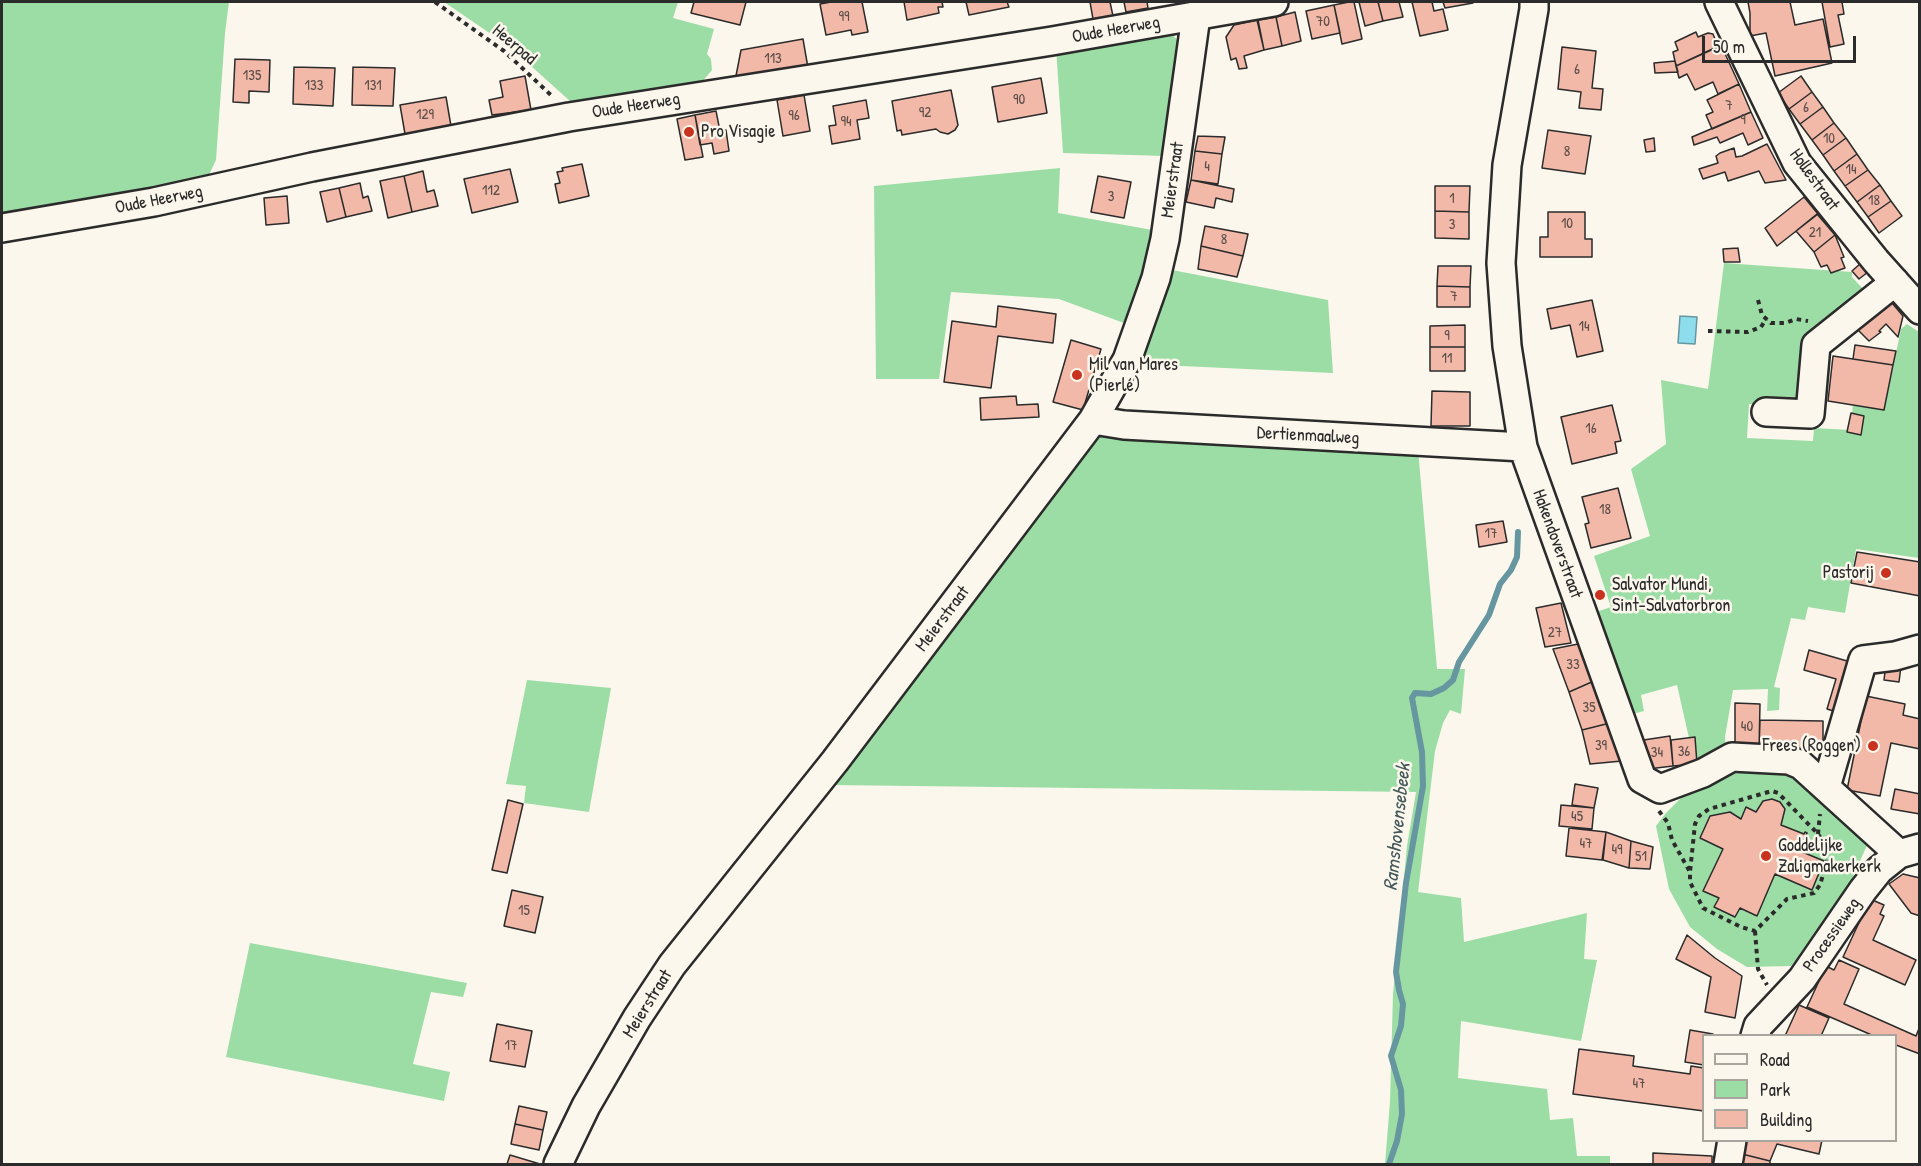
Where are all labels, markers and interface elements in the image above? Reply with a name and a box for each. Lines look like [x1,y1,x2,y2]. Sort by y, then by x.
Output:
house number: 99 [838,8,850,26]
street label: Oude Heerweg [1070,12,1162,48]
house number: 70 [1316,13,1330,31]
street label: Heerpad [487,20,541,70]
scale bar [1705,24,1860,62]
text: 50 m [1713,34,1745,59]
house number: 113 [764,50,782,68]
house number: 6 [1574,61,1580,79]
house number: 135 [243,67,261,85]
house number: 133 [305,77,323,95]
house number: 131 [364,77,382,95]
street label: Oude Heerweg [590,88,682,124]
house number: 90 [1013,91,1025,109]
house number: 7 [1725,97,1733,115]
house number: 6 [1803,99,1809,117]
house number: 92 [919,104,931,122]
house number: 129 [416,106,434,124]
house number: 96 [788,107,800,125]
house number: 9 [1740,111,1746,129]
house number: 94 [840,113,852,131]
place label: Pro Visagie [701,121,775,143]
marker: Pro Visagie [682,125,696,139]
house number: 10 [1823,130,1835,148]
street label: Meierstraat [1157,141,1189,219]
house number: 8 [1564,143,1570,161]
street label: Hollestraat [1784,145,1844,215]
house number: 4 [1204,158,1210,176]
house number: 14 [1845,161,1857,179]
street label: Oude Heerweg [113,181,205,219]
house number: 112 [482,182,500,200]
house number: 3 [1108,188,1114,206]
house number: 1 [1449,190,1455,208]
house number: 18 [1868,192,1880,210]
house number: 10 [1561,215,1573,233]
house number: 3 [1449,216,1455,234]
house number: 21 [1809,224,1821,242]
house number: 8 [1221,231,1227,249]
house number: 7 [1450,288,1458,306]
house number: 14 [1578,318,1590,336]
house number: 9 [1444,327,1450,345]
house number: 11 [1442,350,1452,368]
place label: Mil van Mares (Pierlé) [1089,354,1178,397]
marker: Mil van Mares (Pierlé) [1070,368,1084,382]
house number: 16 [1585,420,1597,438]
street label: Dertienmaalweg [1256,423,1360,449]
street label: Hakendoverstraat [1527,487,1587,601]
house number: 18 [1599,501,1611,519]
house number: 17 [1485,525,1497,543]
place label: Pastorij [1823,562,1874,584]
marker: Pastorij [1879,566,1893,580]
place label: Salvator Mundi, Sint-Salvatorbron [1612,574,1730,616]
street label: Meierstraat [911,582,975,656]
marker: Salvator Mundi, Sint-Salvatorbron [1593,588,1607,602]
house number: 27 [1548,624,1562,642]
house number: 33 [1566,656,1580,674]
house number: 35 [1582,699,1596,717]
house number: 40 [1741,718,1753,736]
place label: Frees (Roggen) [1763,735,1861,757]
house number: 39 [1595,737,1607,755]
marker: Frees (Roggen) [1866,739,1880,753]
house number: 36 [1678,743,1690,761]
house number: 34 [1651,744,1663,762]
water label: Ramshovensebeek [1379,762,1417,892]
house number: 45 [1571,808,1583,826]
house number: 47 [1579,835,1593,853]
place label: Goddelijke Zaligmakerkerk [1778,835,1881,878]
house number: 49 [1611,841,1623,859]
house number: 51 [1635,848,1647,866]
marker: Goddelijke Zaligmakerkerk [1759,849,1773,863]
street label: Processieweg [1799,894,1865,976]
house number: 15 [518,902,530,920]
street label: Meierstraat [619,966,677,1042]
legend [1702,1034,1897,1142]
house number: 17 [505,1037,517,1055]
text: Road [1760,1047,1790,1072]
house number: 47 [1632,1075,1646,1093]
text: Park [1760,1077,1790,1102]
text: Building [1760,1107,1812,1132]

